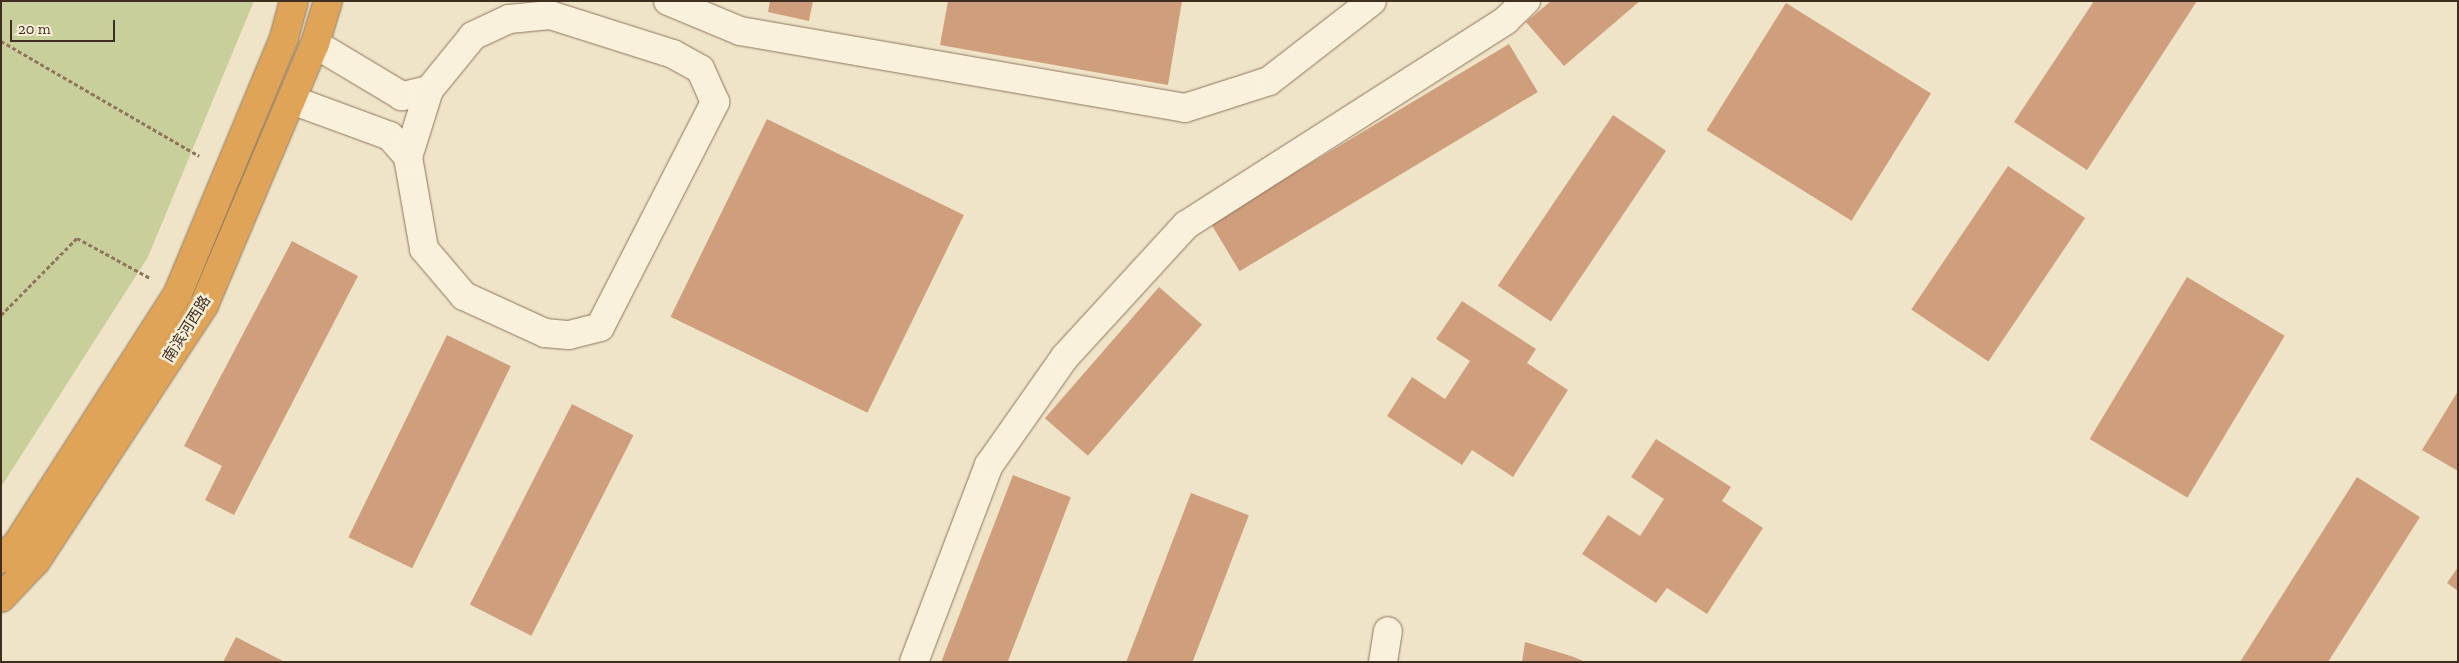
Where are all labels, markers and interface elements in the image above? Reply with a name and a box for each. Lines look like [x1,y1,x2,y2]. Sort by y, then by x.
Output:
scale bar [12,10,118,42]
text: 20 m [18,20,51,38]
street label: 南滨河西路 [159,292,215,366]

